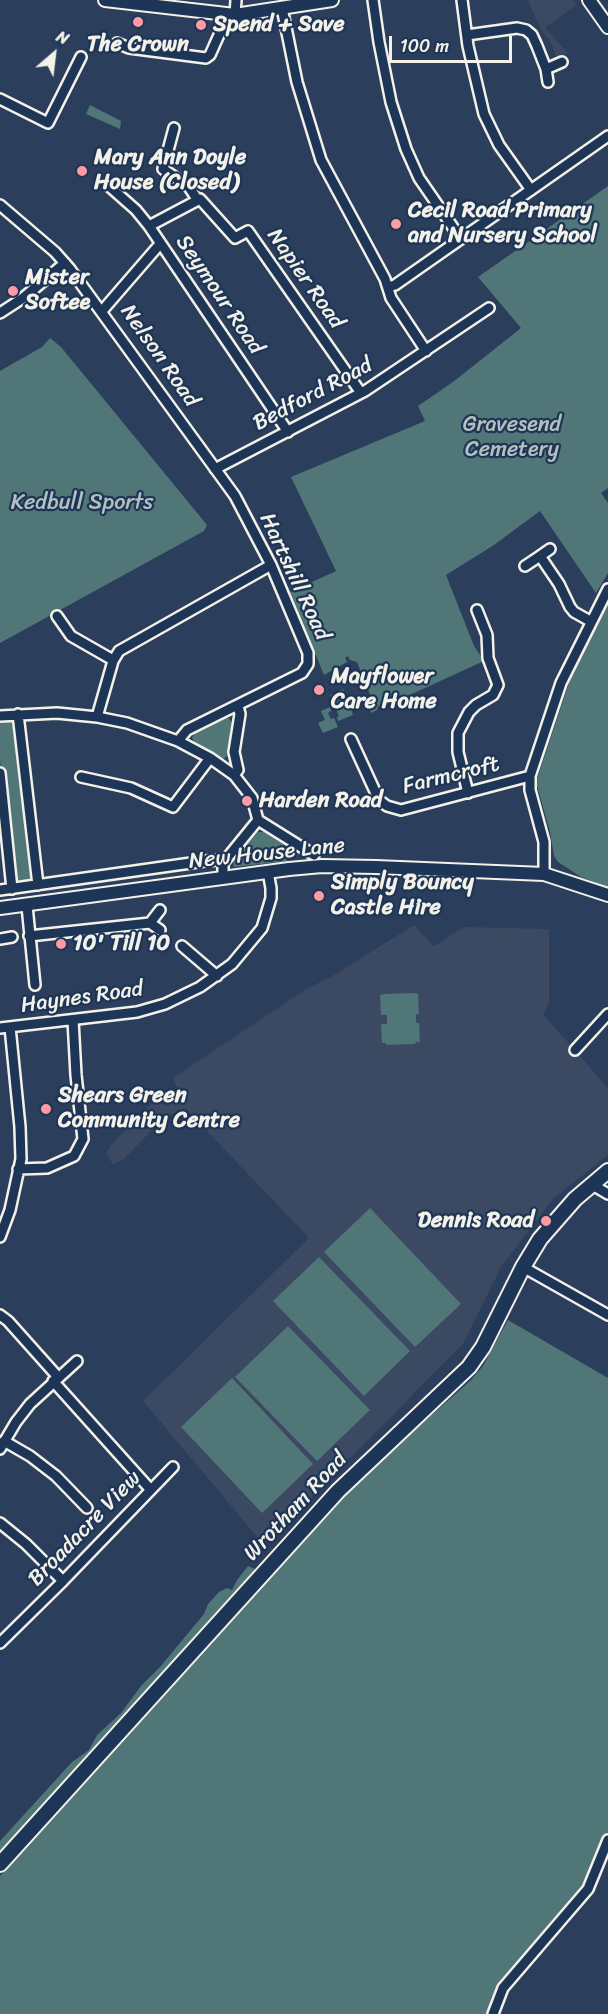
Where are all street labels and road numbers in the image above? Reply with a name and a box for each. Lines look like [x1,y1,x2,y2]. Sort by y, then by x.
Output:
street label: Napier Road [261,224,349,334]
street label: Seymour Road [169,230,269,360]
street label: Nelson Road [114,300,204,412]
street label: Bedford Road [249,353,377,437]
street label: Hartshill Road [253,509,335,645]
street label: Farmcroft [400,751,502,801]
street label: New House Lane [188,833,346,875]
street label: Haynes Road [19,976,145,1020]
street label: Wrotham Road [239,1447,353,1567]
street label: Broadacre View [23,1466,147,1592]

